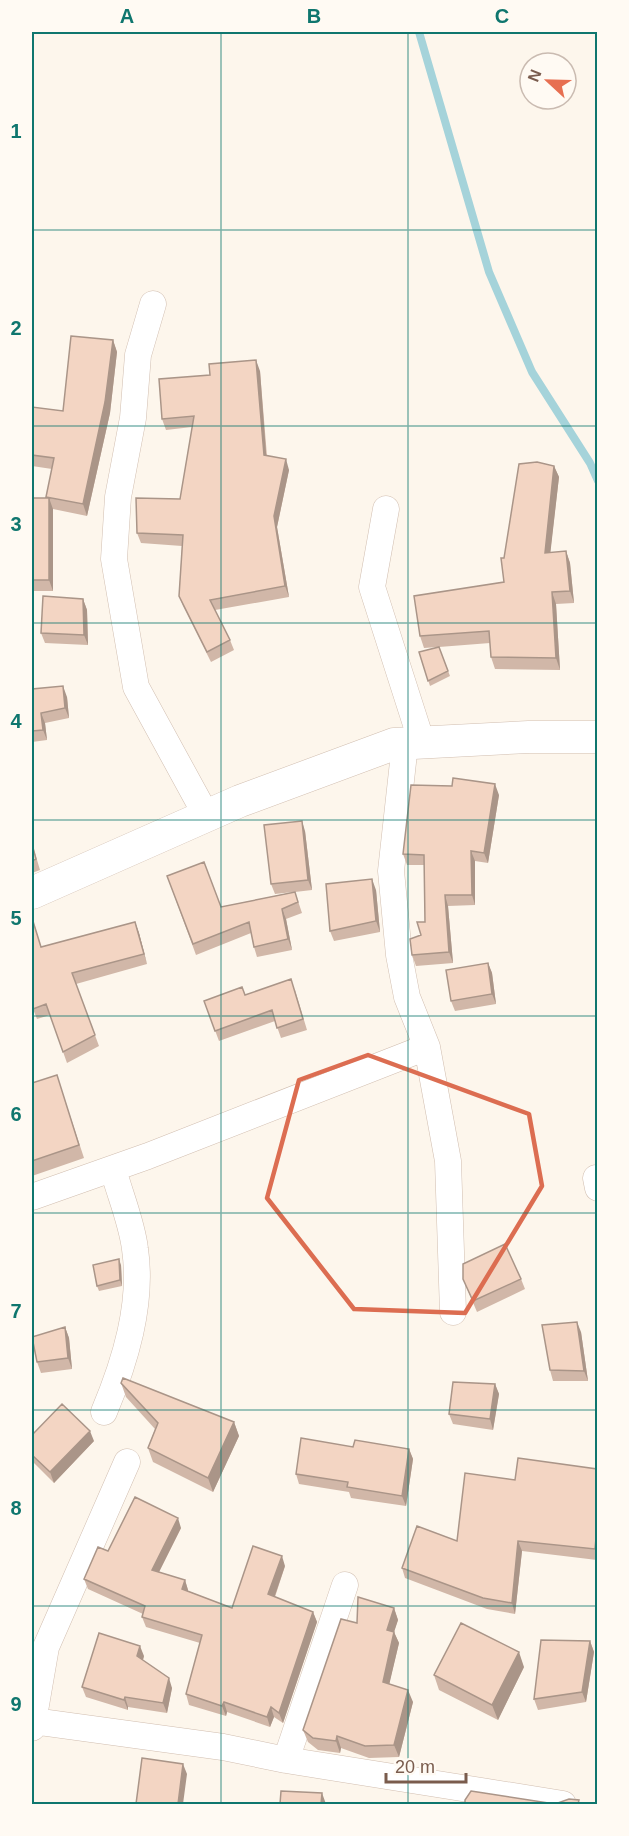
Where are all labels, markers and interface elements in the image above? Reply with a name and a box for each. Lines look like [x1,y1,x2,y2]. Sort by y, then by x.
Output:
text: A [120,5,134,27]
text: B [307,5,321,27]
text: C [495,5,509,27]
north arrow [518,51,578,111]
text: N [525,67,545,84]
text: 1 [10,120,22,142]
text: 2 [10,317,22,339]
text: 3 [10,513,22,535]
text: 4 [10,710,22,732]
text: 5 [10,907,22,929]
text: 6 [10,1103,22,1125]
text: 7 [10,1300,22,1322]
text: 8 [10,1497,22,1519]
text: 9 [10,1693,22,1715]
scale bar [386,1746,466,1784]
text: 20 m [395,1757,435,1777]

